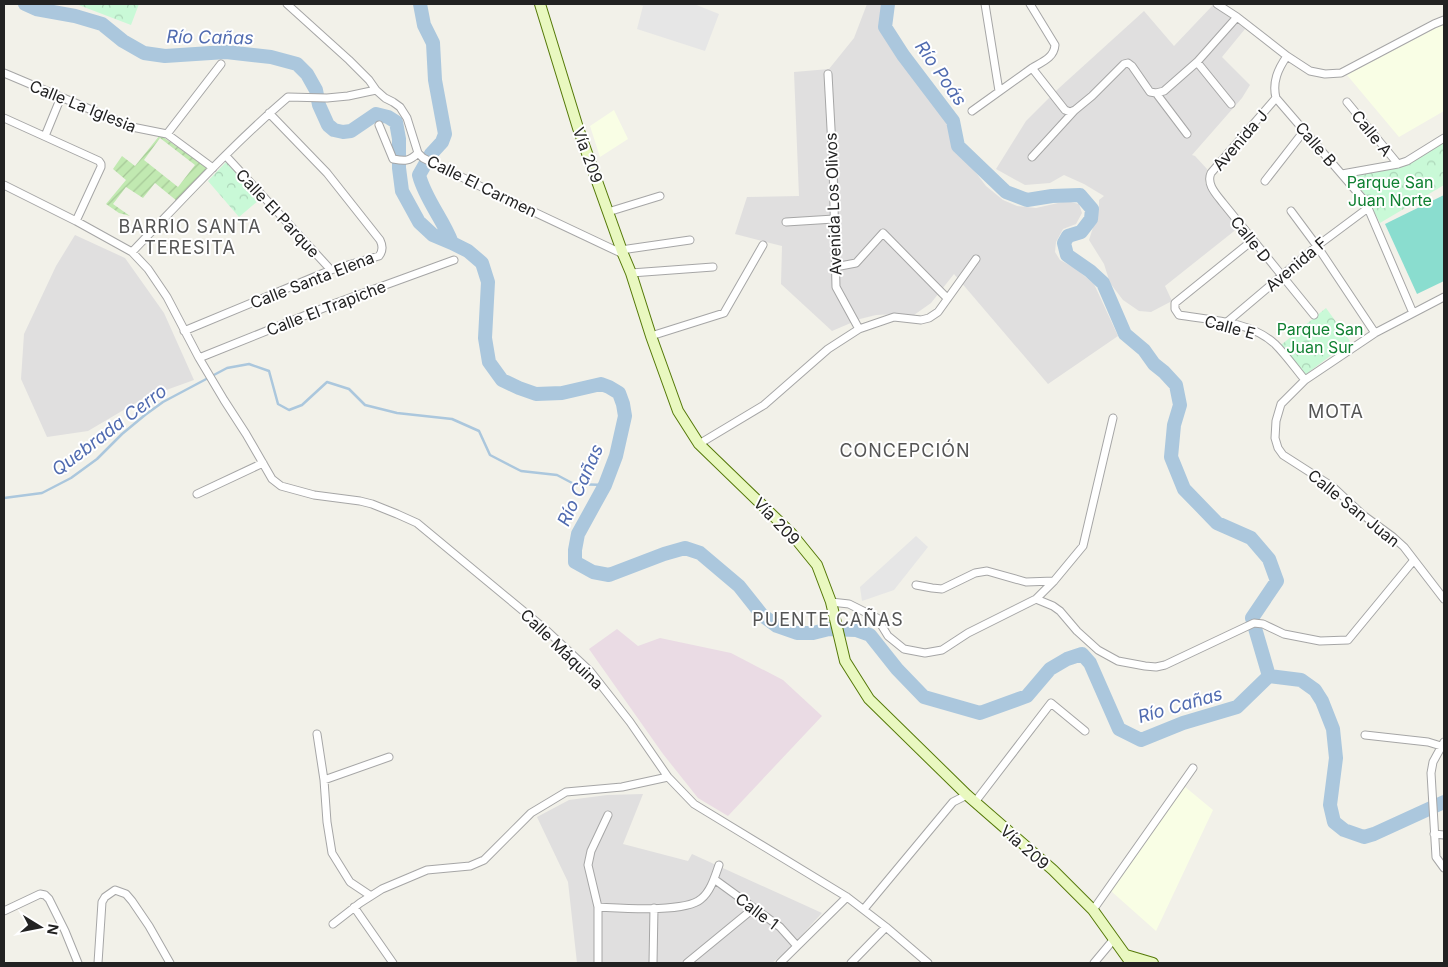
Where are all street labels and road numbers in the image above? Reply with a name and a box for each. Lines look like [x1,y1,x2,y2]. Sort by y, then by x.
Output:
street label: Calle La Iglesia [27,75,139,137]
street label: Avenida J [1208,106,1272,174]
street label: Calle A [1347,106,1397,160]
street label: Calle B [1291,118,1341,170]
street label: Vía 209 [569,124,607,186]
street label: Avenida Los Olivos [821,132,845,276]
street label: Calle El Carmen [424,151,540,221]
street label: Calle El Parque [232,165,324,261]
street label: Calle D [1226,212,1276,266]
street label: Avenida F [1261,233,1331,295]
street label: Calle Santa Elena [247,247,377,313]
street label: Calle El Trapiche [263,276,389,340]
street label: Calle E [1202,311,1258,343]
street label: Calle San Juan [1304,465,1404,551]
street label: Vía 209 [750,493,804,549]
street label: Calle Máquina [516,605,608,693]
street label: Vía 209 [996,820,1054,874]
street label: Calle 1 [732,888,782,934]

